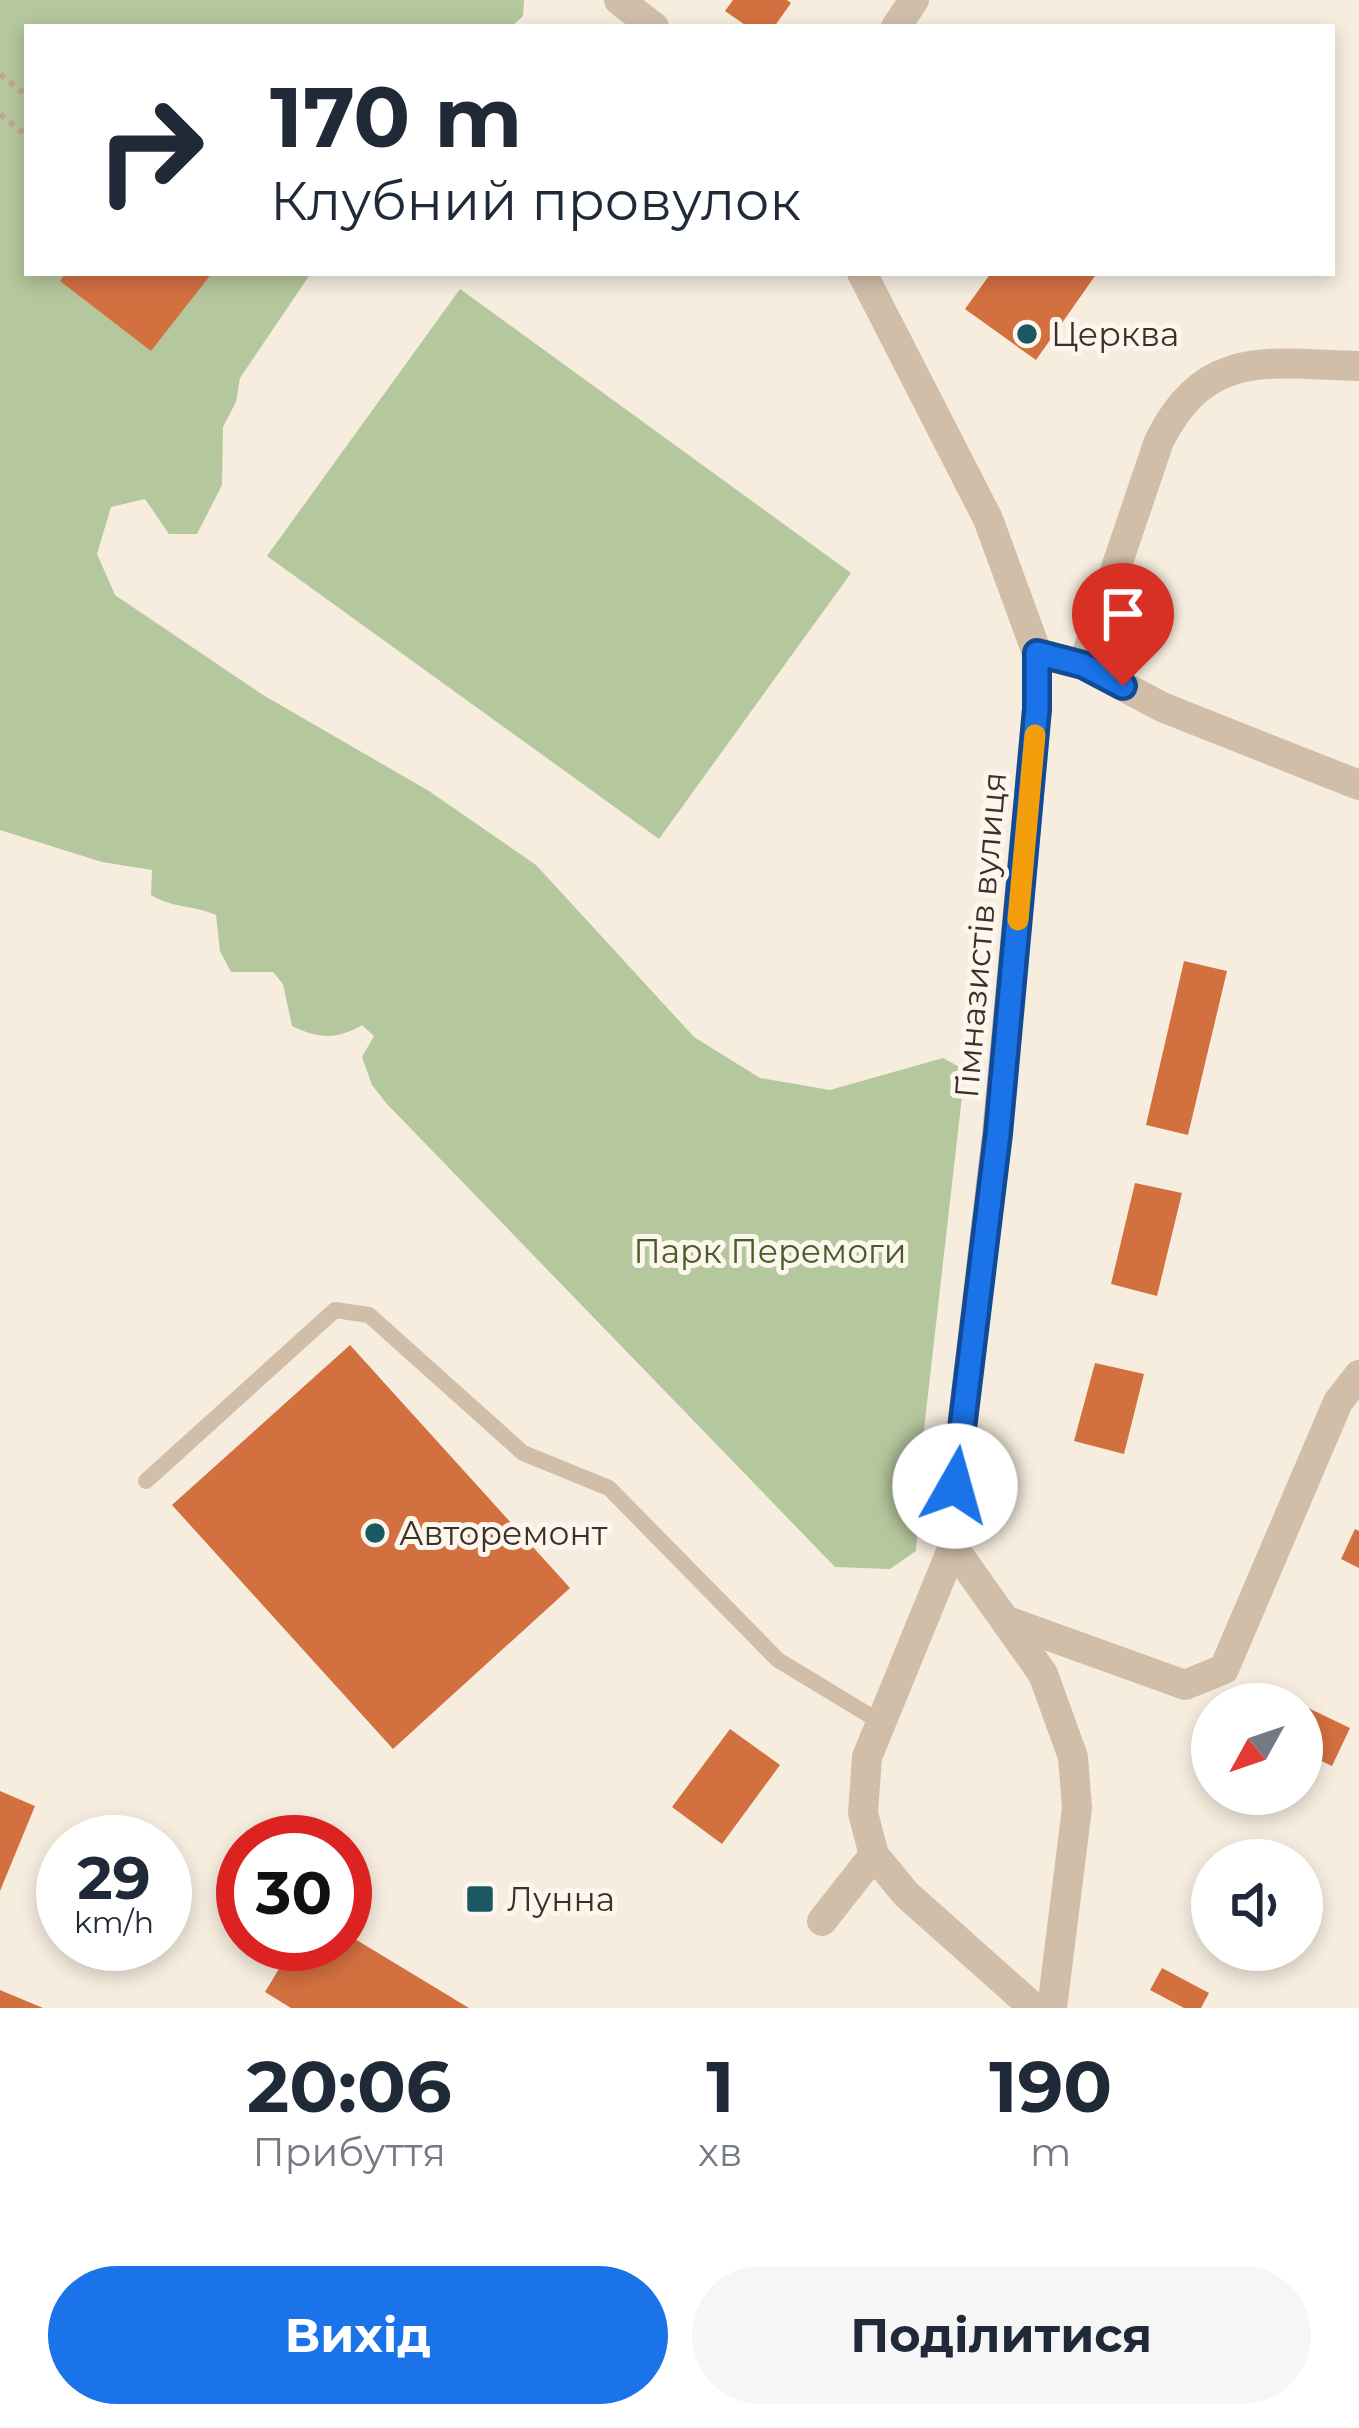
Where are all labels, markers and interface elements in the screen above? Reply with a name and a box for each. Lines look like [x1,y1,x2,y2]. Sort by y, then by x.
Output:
text: 170 m [270,66,522,168]
icon: right [72,72,228,228]
text: Клубний провулок [270,168,801,234]
place label: Церква [1051,314,1179,354]
marker: Церква [1014,321,1040,347]
pin [1072,563,1174,686]
icon: arrive [1090,581,1156,647]
street label: Гімназистів вулиця [946,770,1014,1100]
park label: Парк Перемоги [633,1231,907,1271]
position arrow [892,1423,1018,1549]
place label: Авторемонт [399,1513,608,1553]
marker: Авторемонт [362,1520,388,1546]
north arrow [1191,1683,1323,1815]
map controls [1191,1683,1323,1971]
speed limit sign: 30 [216,1815,372,1971]
button: sound [1191,1839,1323,1971]
text: 29 [77,1841,151,1914]
place label: Лунна [507,1879,615,1919]
marker: Лунна [464,1883,496,1915]
text: km/h [74,1904,154,1941]
text: 20:06 [247,2042,452,2130]
text: 1 [706,2042,735,2130]
text: 190 [989,2042,1112,2130]
text: Прибуття [253,2128,446,2176]
text: хв [698,2128,743,2176]
text: m [1030,2128,1071,2176]
button: Вихід [48,2266,668,2404]
button: Поділитися [692,2266,1311,2404]

